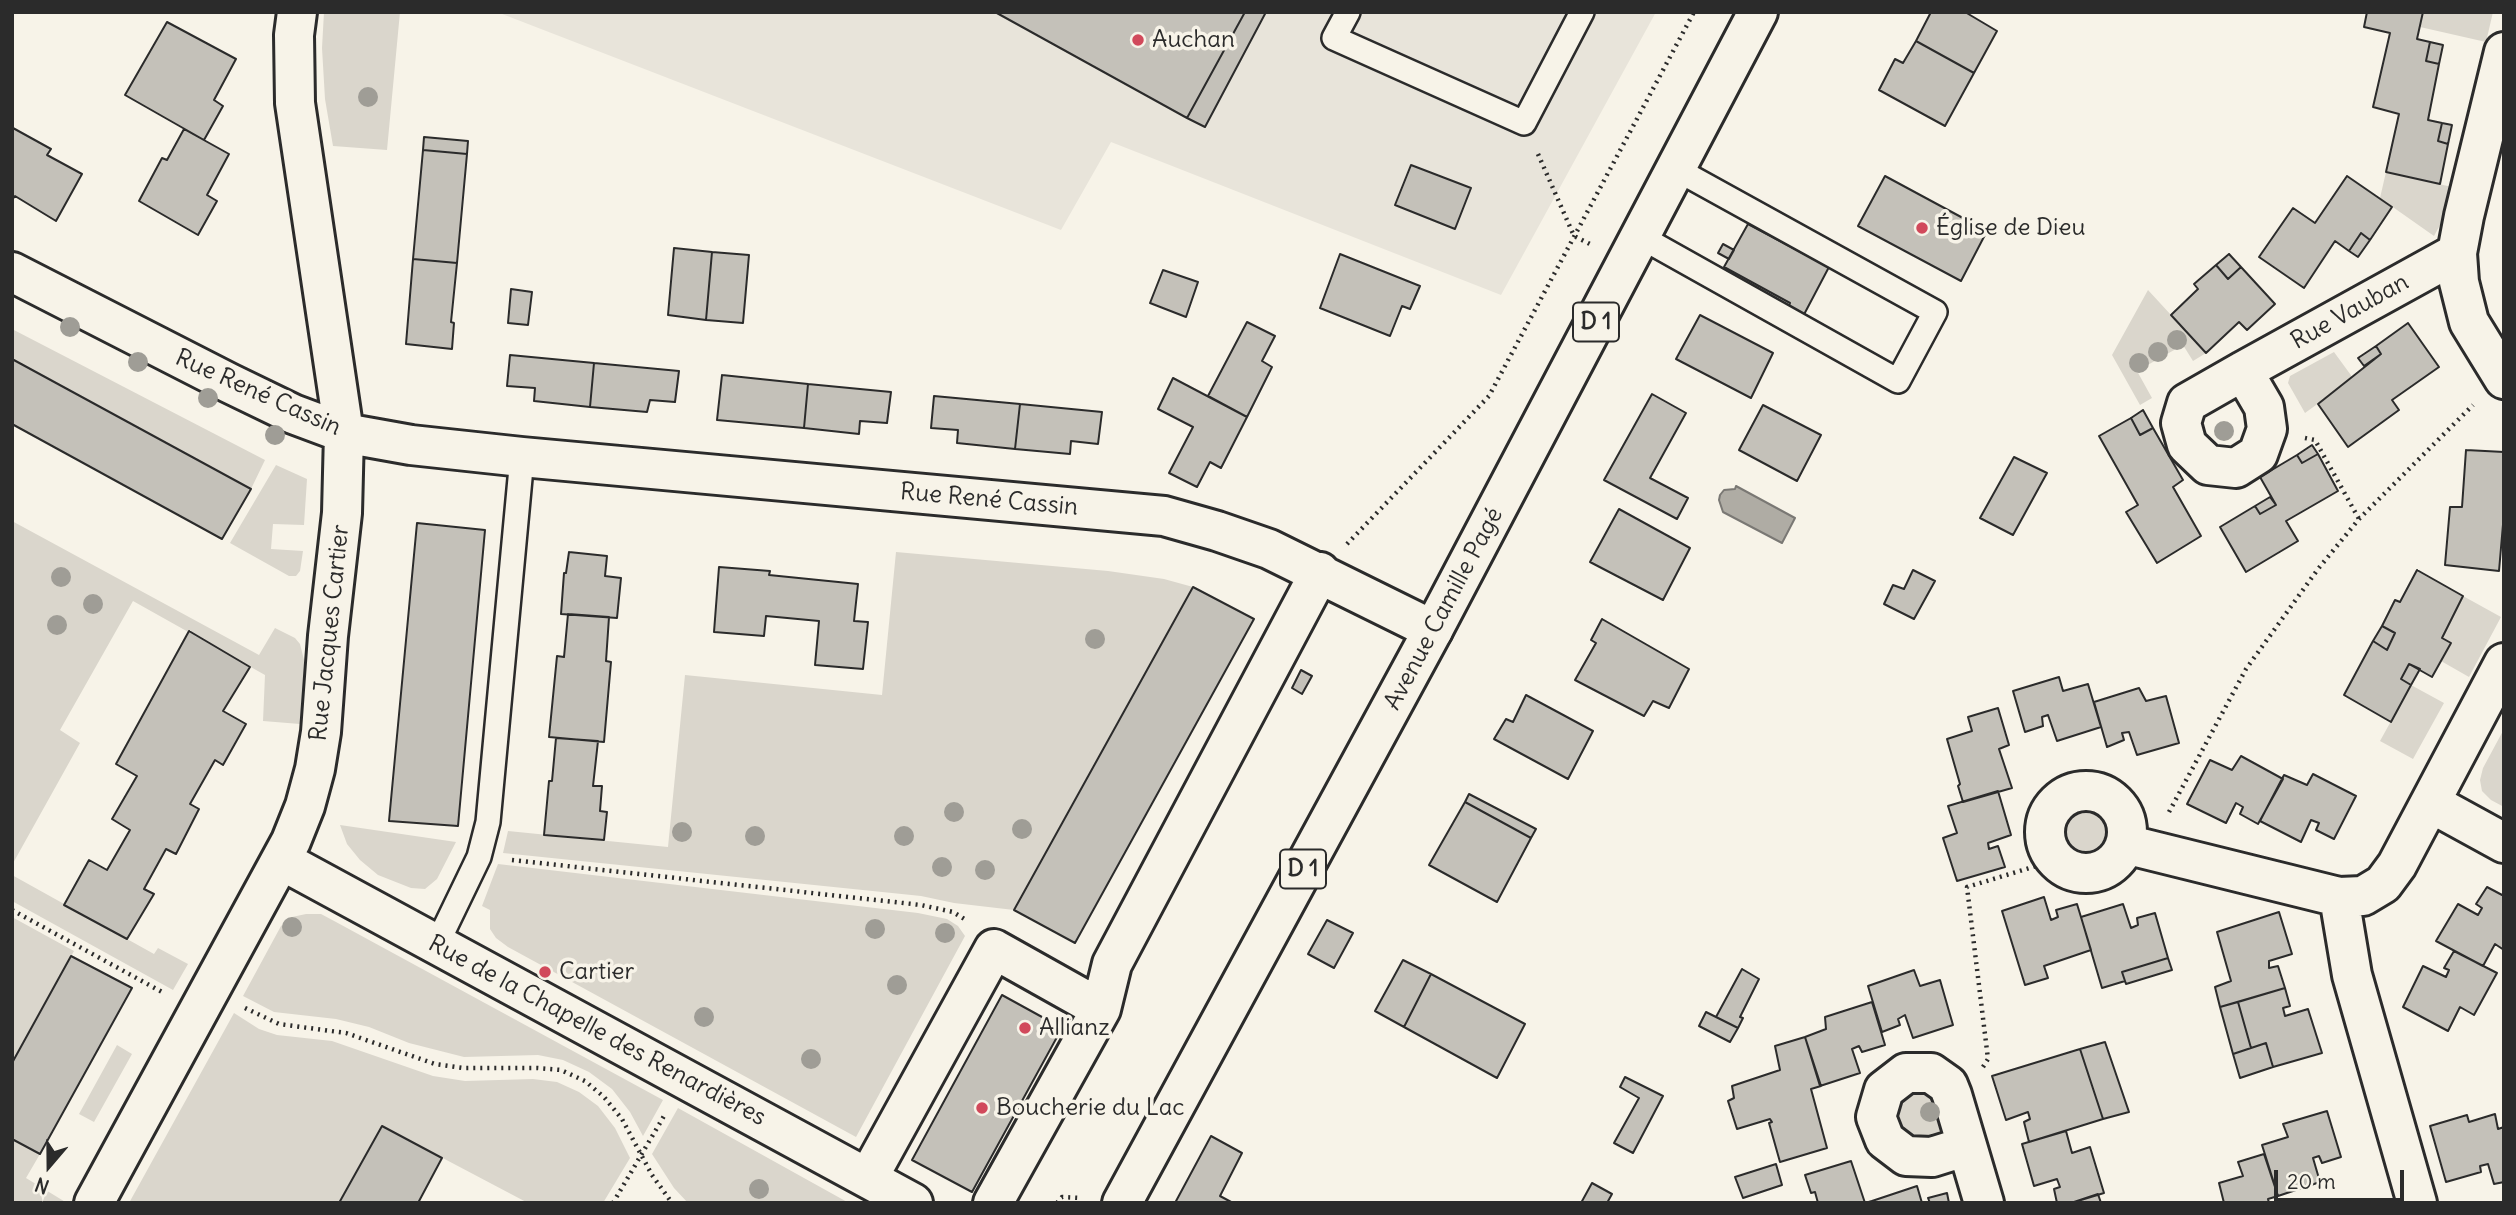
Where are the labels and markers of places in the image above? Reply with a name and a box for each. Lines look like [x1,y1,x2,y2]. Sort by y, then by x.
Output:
place label: Auchan [1152,26,1235,54]
marker: Auchan [1130,32,1146,48]
place label: Église de Dieu [1936,214,2085,242]
marker: Église de Dieu [1914,220,1930,236]
place label: Cartier [559,958,634,986]
marker: Cartier [537,964,553,980]
place label: Allianz [1039,1014,1110,1042]
marker: Allianz [1017,1020,1033,1036]
place label: Boucherie du Lac [996,1094,1184,1122]
marker: Boucherie du Lac [974,1100,990,1116]

